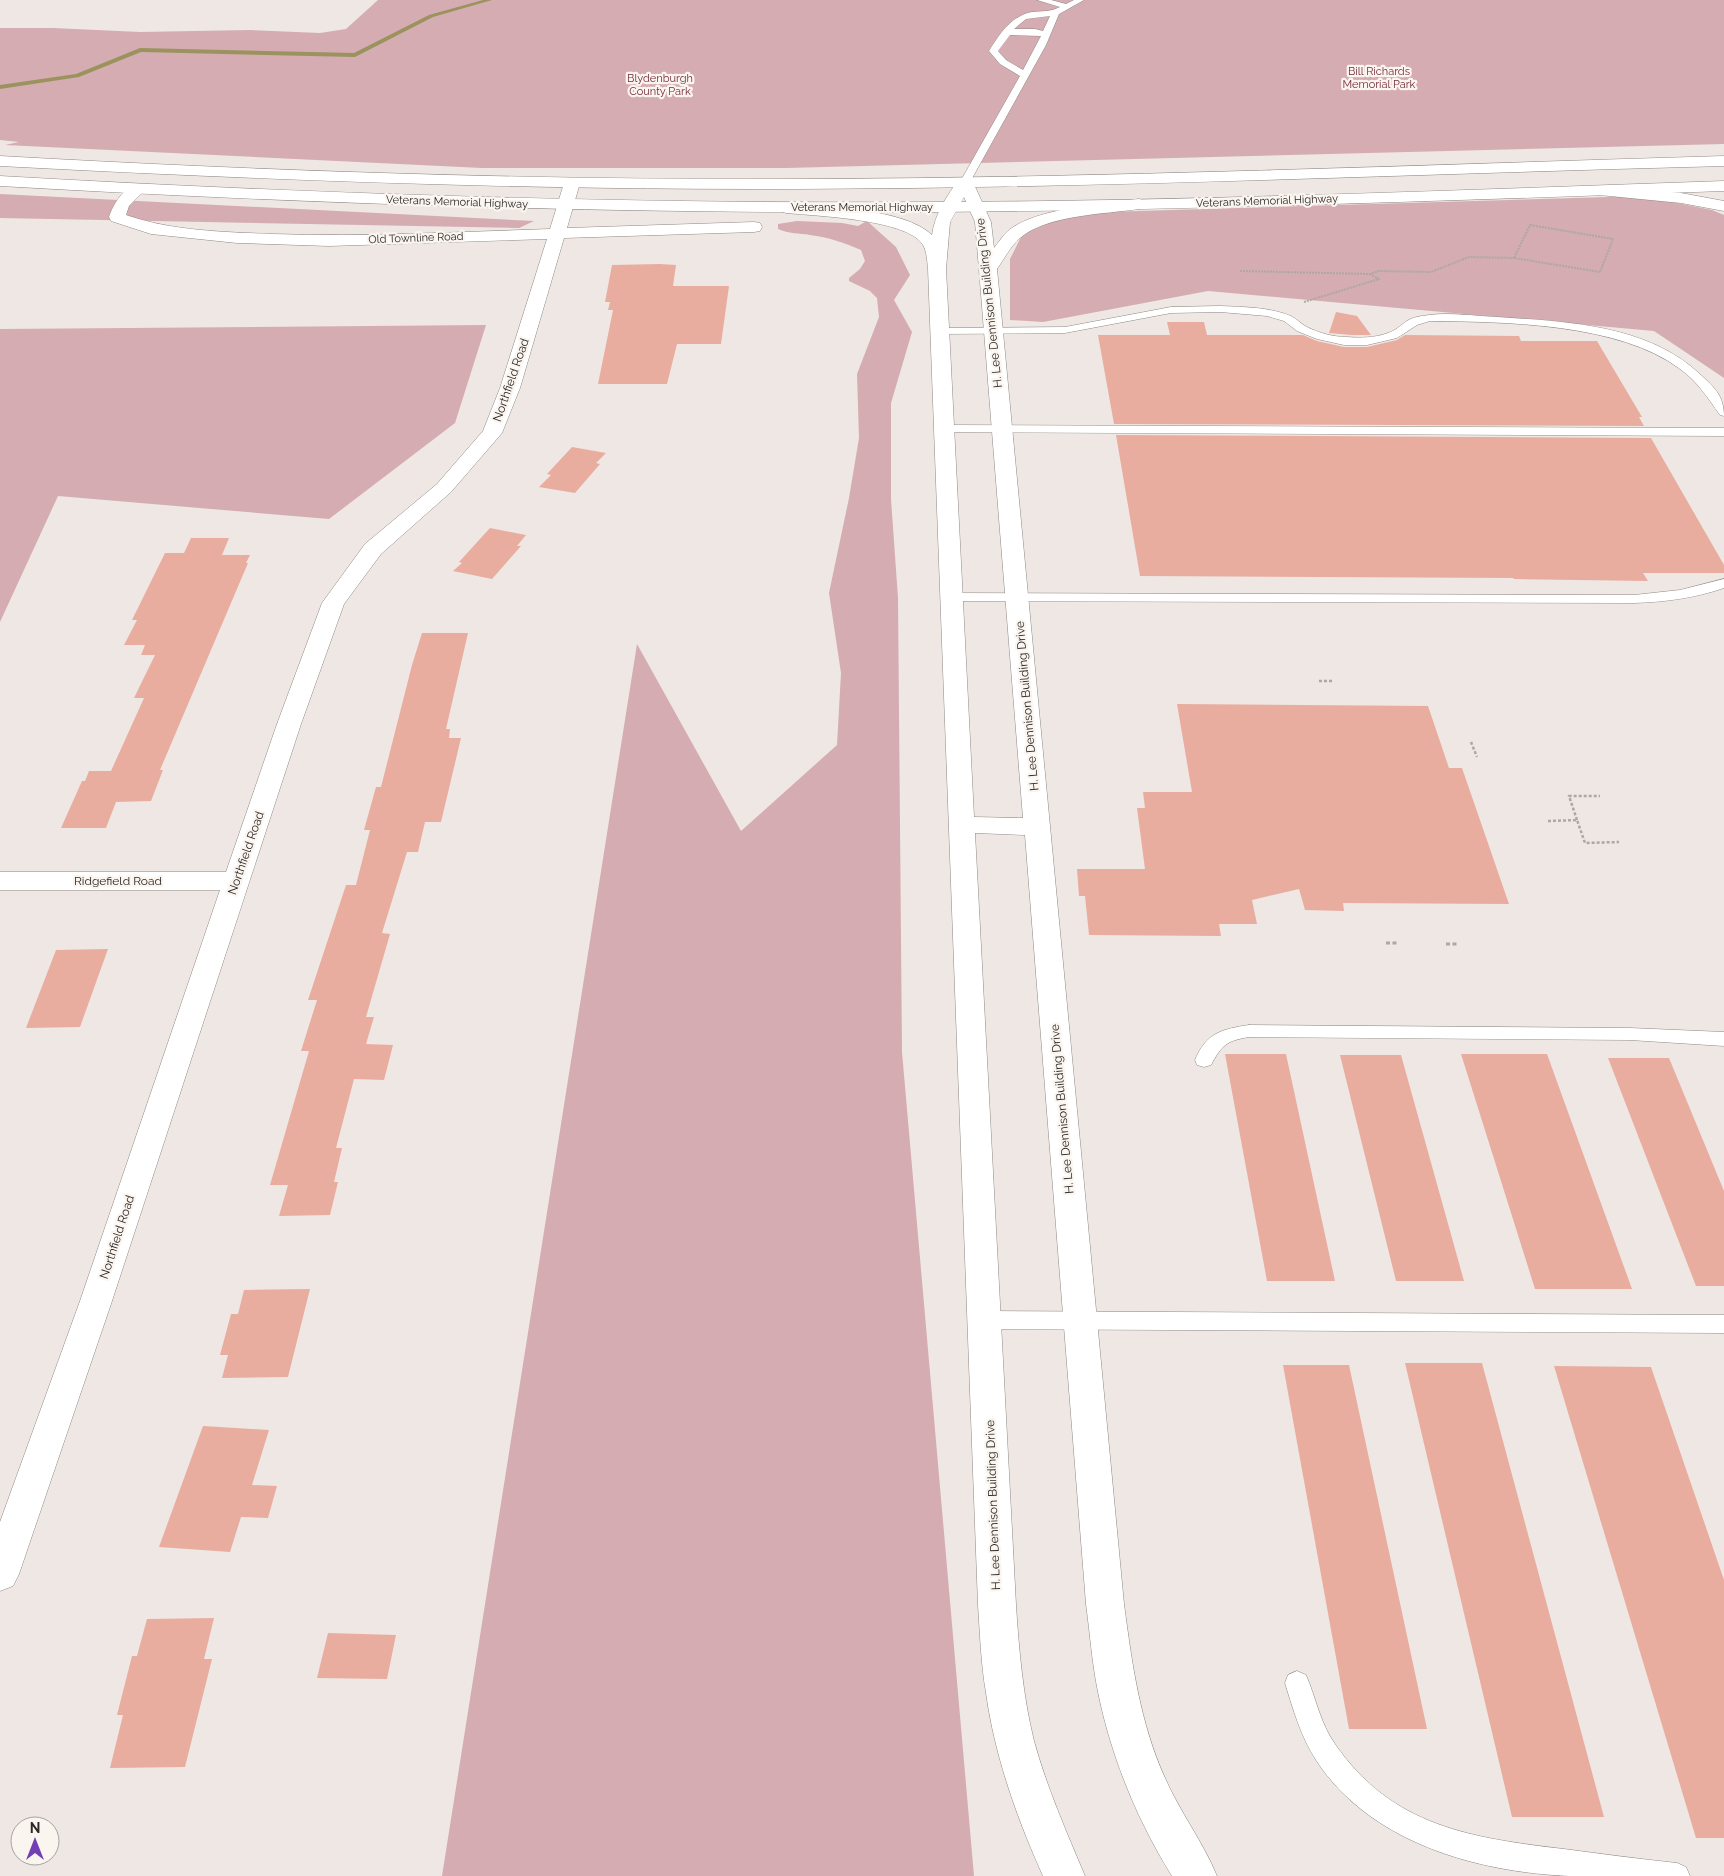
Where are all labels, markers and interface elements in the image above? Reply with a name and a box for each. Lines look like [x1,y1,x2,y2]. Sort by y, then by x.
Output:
park label: Bill Richards Memorial Park [1343,65,1416,91]
park label: Blydenburgh County Park [627,72,693,98]
street label: Veterans Memorial Highway [1196,192,1338,210]
street label: Veterans Memorial Highway [386,193,528,211]
street label: Veterans Memorial Highway [791,201,933,214]
street label: H. Lee Dennison Building Drive [973,217,1005,389]
street label: Old Townline Road [368,230,464,246]
street label: Northfield Road [490,337,532,423]
street label: H. Lee Dennison Building Drive [1013,620,1041,792]
street label: Northfield Road [225,810,267,896]
street label: Ridgefield Road [74,874,162,888]
street label: H. Lee Dennison Building Drive [1048,1023,1076,1195]
street label: Northfield Road [97,1193,137,1281]
street label: H. Lee Dennison Building Drive [983,1420,1003,1590]
north arrow [10,1816,60,1866]
text: N [30,1820,40,1836]

